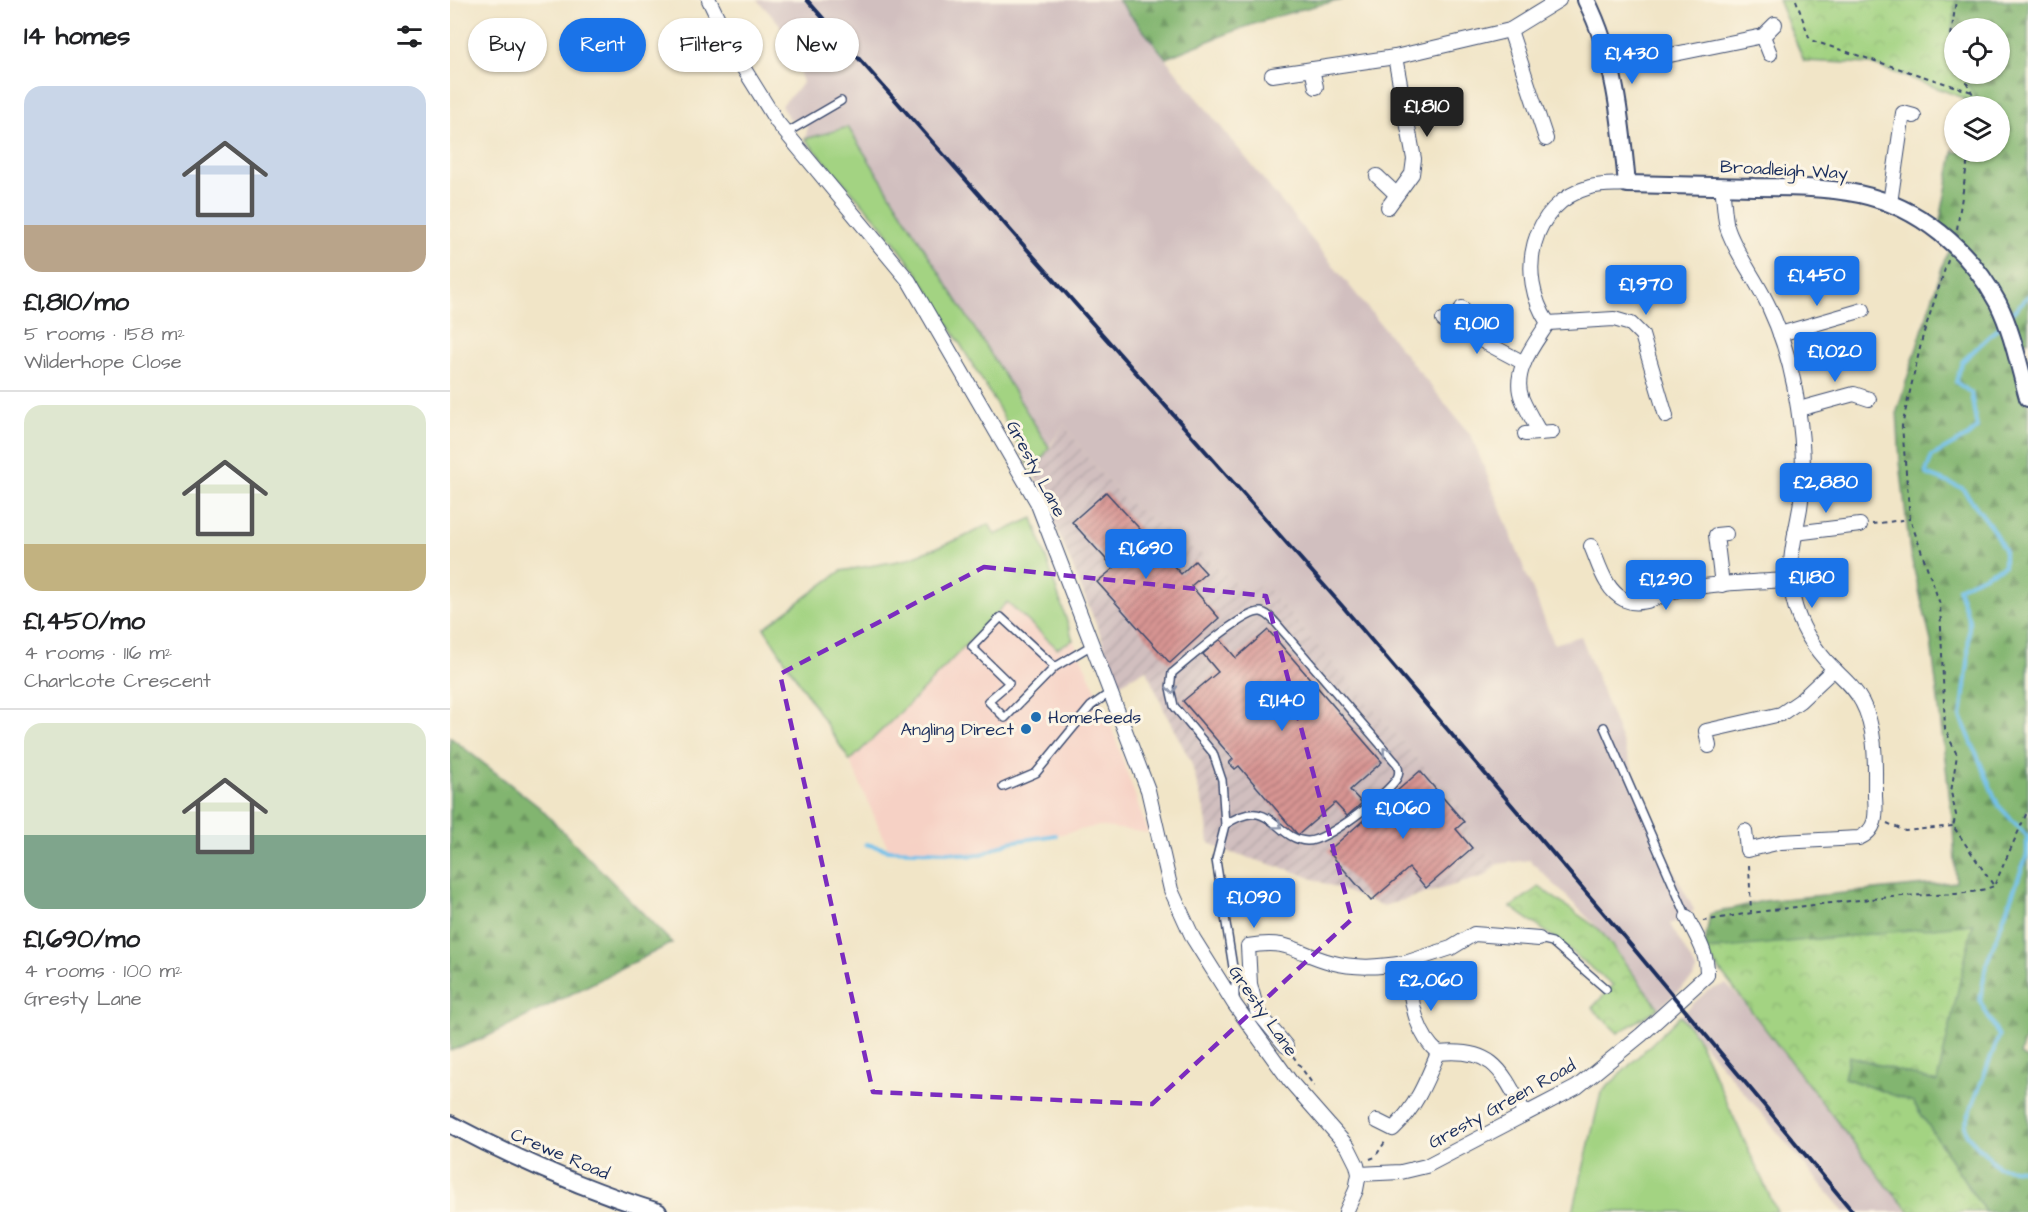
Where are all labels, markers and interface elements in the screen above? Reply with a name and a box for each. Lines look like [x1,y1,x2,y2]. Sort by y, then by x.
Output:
text: 14 homes [24,18,130,54]
chip: Buy [468,18,547,72]
chip: Rent [559,18,646,72]
chip: Filters [658,18,763,72]
chip: New [775,18,859,72]
map controls [1944,18,2010,162]
button: locate [1944,18,2010,84]
icon: filters [393,20,426,53]
pin: £1,430 [1583,34,1681,85]
text: £1,430 [1605,39,1659,67]
pin: £1,810 [1378,87,1476,138]
text: £1,810 [1404,92,1450,120]
button: layers [1944,96,2010,162]
icon: home [171,125,279,233]
street label: Broadleigh Way [1719,154,1849,187]
pin: £1,450 [1768,256,1866,307]
text: £1,450 [1788,261,1846,289]
pin: £1,970 [1597,265,1695,316]
text: £1,970 [1619,270,1673,298]
text: £1,810/mo [24,284,129,320]
pin: £1,010 [1428,304,1526,355]
text: £1,010 [1455,309,1499,337]
text: 5 rooms · 158 m² [24,320,185,348]
pin: £1,020 [1786,332,1884,383]
text: £1,020 [1808,337,1862,365]
text: Wilderhope Close [24,348,182,376]
street label: Gresty Lane [999,416,1072,522]
icon: home [171,444,279,552]
pin: £2,880 [1777,463,1875,514]
text: £2,880 [1794,468,1858,496]
pin: £1,690 [1097,529,1195,580]
text: £1,690 [1119,534,1173,562]
pin: £1,180 [1763,558,1861,609]
pin: £1,290 [1617,560,1715,611]
text: £1,180 [1789,563,1835,591]
text: £1,290 [1640,565,1692,593]
text: £1,450/mo [24,603,145,639]
text: 4 rooms · 116 m² [24,639,172,667]
text: Charlcote Crescent [24,667,211,695]
pin: £1,140 [1233,681,1331,732]
one-way arrow [1165,685,1178,694]
text: £1,140 [1259,686,1305,714]
place label: Homefeeds [1048,705,1141,730]
marker: Homefeeds [1029,710,1043,724]
place label: Angling Direct [900,717,1015,743]
marker: Angling Direct [1019,722,1033,736]
one-way arrow [1382,747,1393,758]
icon: home [171,762,279,870]
pin: £1,060 [1354,789,1452,840]
text: £1,060 [1376,794,1430,822]
one-way arrow [1271,817,1282,828]
pin: £1,090 [1205,878,1303,929]
text: £1,090 [1227,883,1281,911]
text: £1,690/mo [24,921,140,957]
text: 4 rooms · 100 m² [24,957,182,985]
street label: Gresty Lane [1222,960,1304,1062]
pin: £2,060 [1382,961,1480,1012]
text: £2,060 [1399,966,1463,994]
text: Gresty Lane [24,985,142,1013]
street label: Gresty Green Road [1424,1053,1581,1156]
street label: Crewe Road [507,1122,613,1186]

